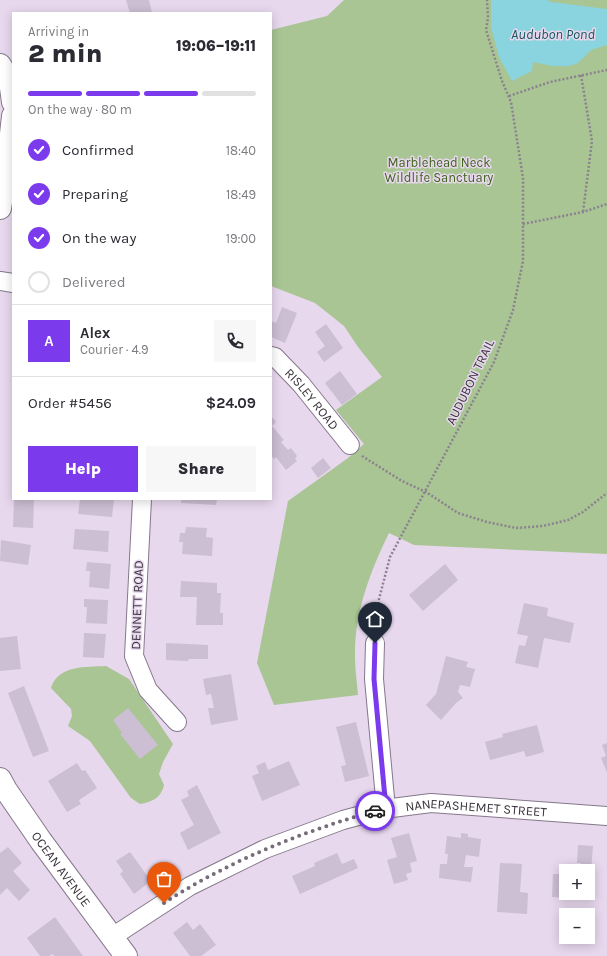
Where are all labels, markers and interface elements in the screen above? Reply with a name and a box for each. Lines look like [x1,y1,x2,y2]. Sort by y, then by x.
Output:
text: Arriving in [28,24,89,39]
water label: Audubon Pond [511,26,595,43]
text: 19:06–19:11 [176,37,256,55]
text: 2 min [28,38,103,69]
text: On the way · 80 m [28,102,132,117]
icon: check [28,139,50,161]
text: Confirmed [62,141,134,159]
text: 18:40 [226,143,256,158]
park label: Marblehead Neck Wildlife Sanctuary [385,155,493,185]
icon: check [28,183,50,205]
text: Preparing [62,185,128,203]
text: 18:49 [226,187,256,202]
icon: check [28,227,50,249]
text: On the way [62,229,136,247]
text: 19:00 [226,231,256,246]
text: Delivered [62,273,126,291]
button: phone [214,320,256,362]
text: Alex [80,324,110,342]
text: A [44,332,54,350]
street label: AUDUBON TRAIL [443,337,497,427]
text: Courier · 4.9 [80,342,149,357]
street label: RISLEY ROAD [282,365,342,432]
text: Order #5456 [28,394,112,412]
text: $24.09 [206,394,256,412]
button: Help [28,446,138,492]
button: Share [146,446,256,492]
street label: DENNETT ROAD [128,560,146,650]
pin [358,602,392,643]
icon: home [364,608,386,630]
courier [355,791,395,831]
street label: NANEPASHEMET STREET [404,795,548,819]
icon: car [364,800,386,822]
street label: OCEAN AVENUE [29,828,94,909]
pin [147,862,181,903]
map controls [559,864,595,944]
button: + [559,864,595,900]
icon: bag [153,868,175,890]
button: − [559,908,595,944]

